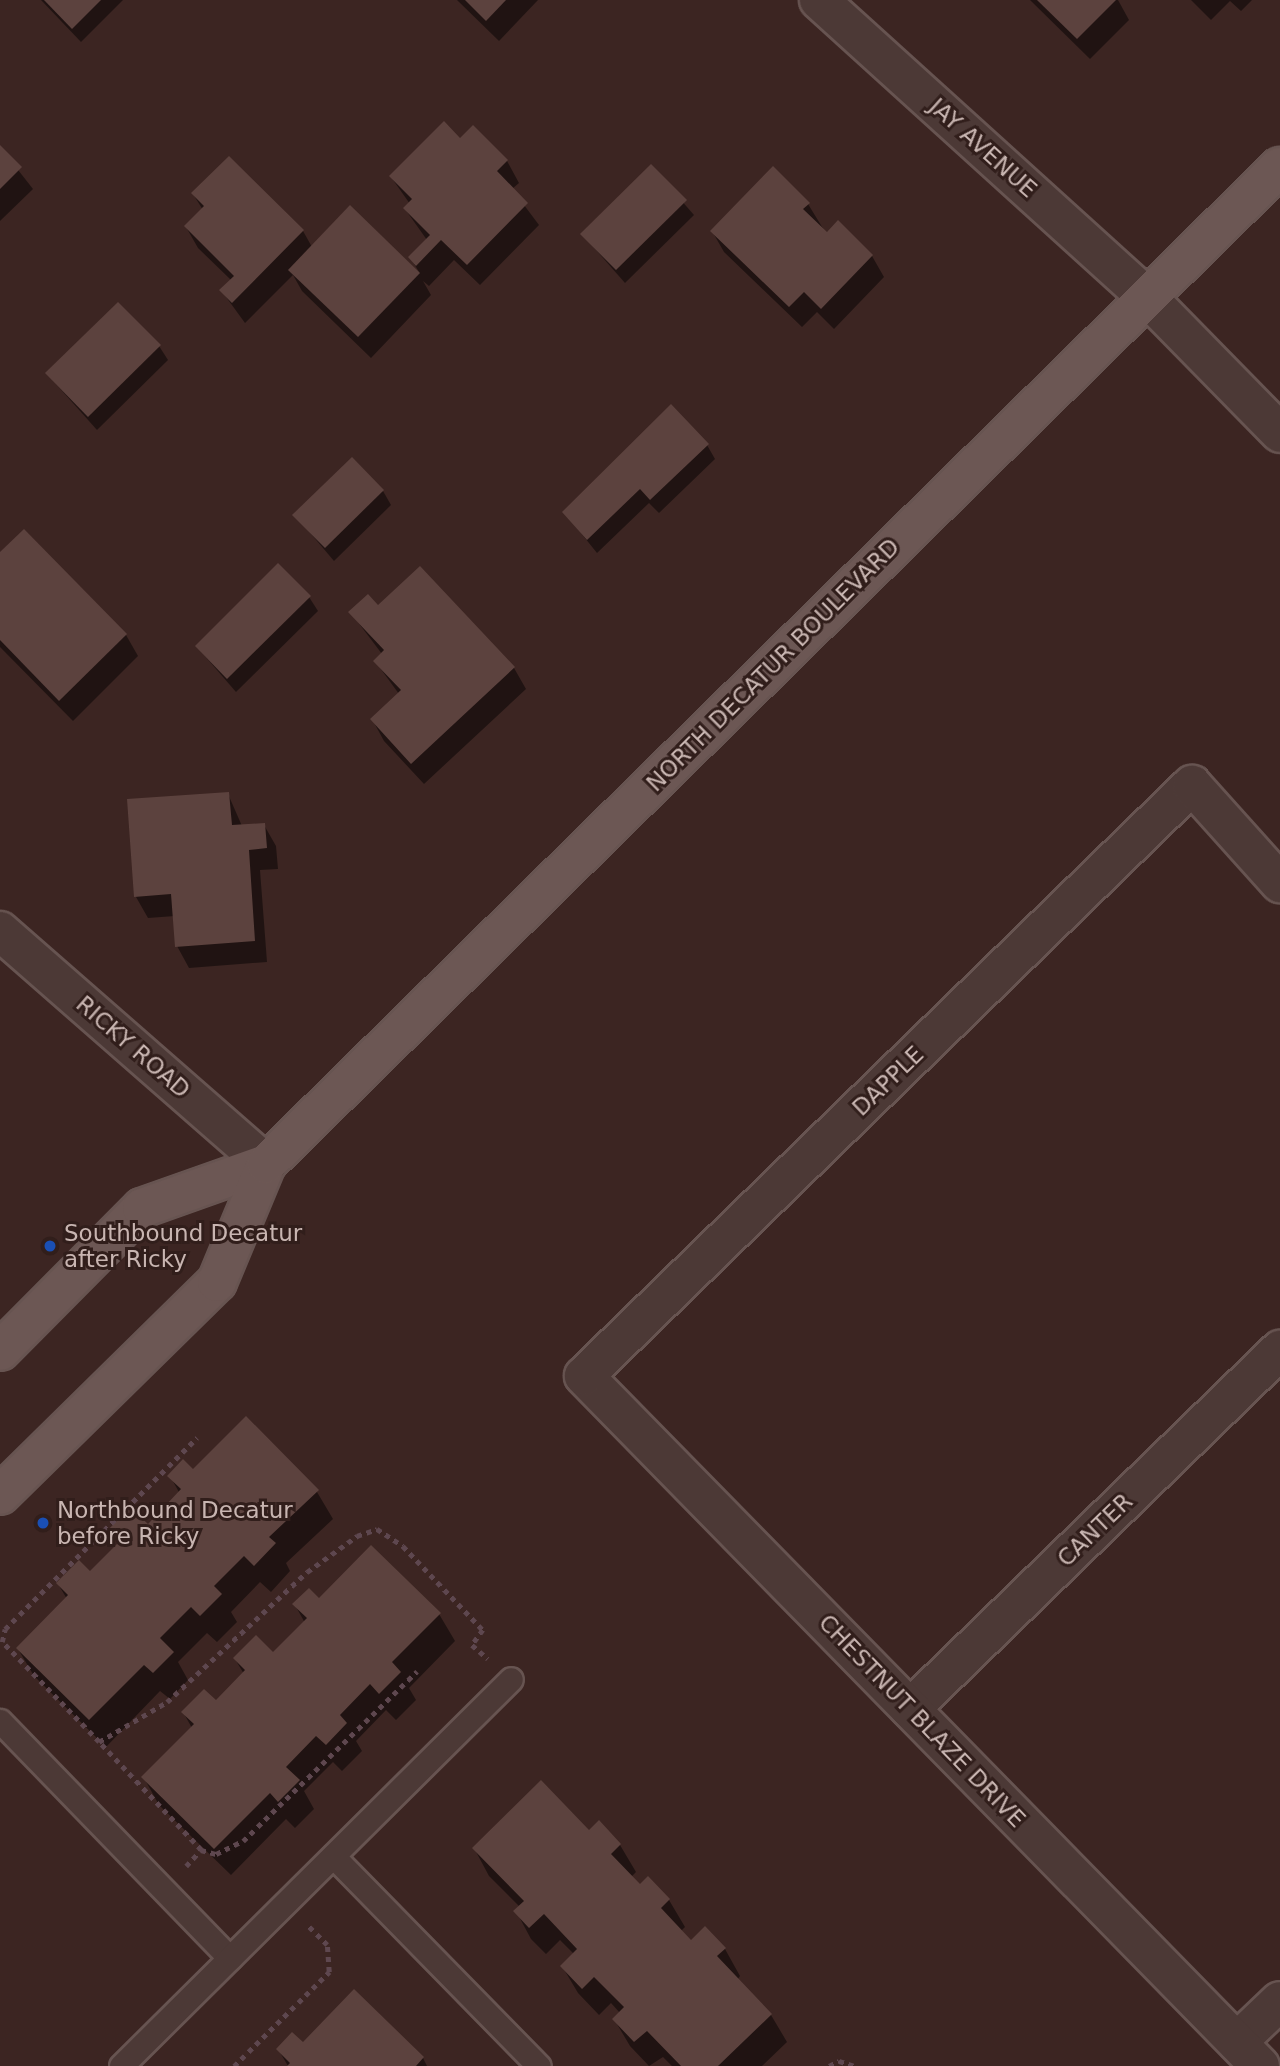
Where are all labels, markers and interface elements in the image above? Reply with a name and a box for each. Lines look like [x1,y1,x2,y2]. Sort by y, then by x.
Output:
street label: JAY AVENUE [924,93,1042,203]
street label: NORTH DECATUR BOULEVARD [641,533,905,797]
street label: RICKY ROAD [71,990,195,1104]
street label: DAPPLE [847,1040,929,1122]
place label: Southbound Decatur after Ricky [64,1219,302,1273]
marker: Southbound Decatur after Ricky [42,1238,58,1254]
street label: CANTER [1052,1488,1138,1572]
place label: Northbound Decatur before Ricky [57,1496,293,1550]
marker: Northbound Decatur before Ricky [35,1515,51,1531]
street label: CHESTNUT BLAZE DRIVE [813,1609,1031,1833]

